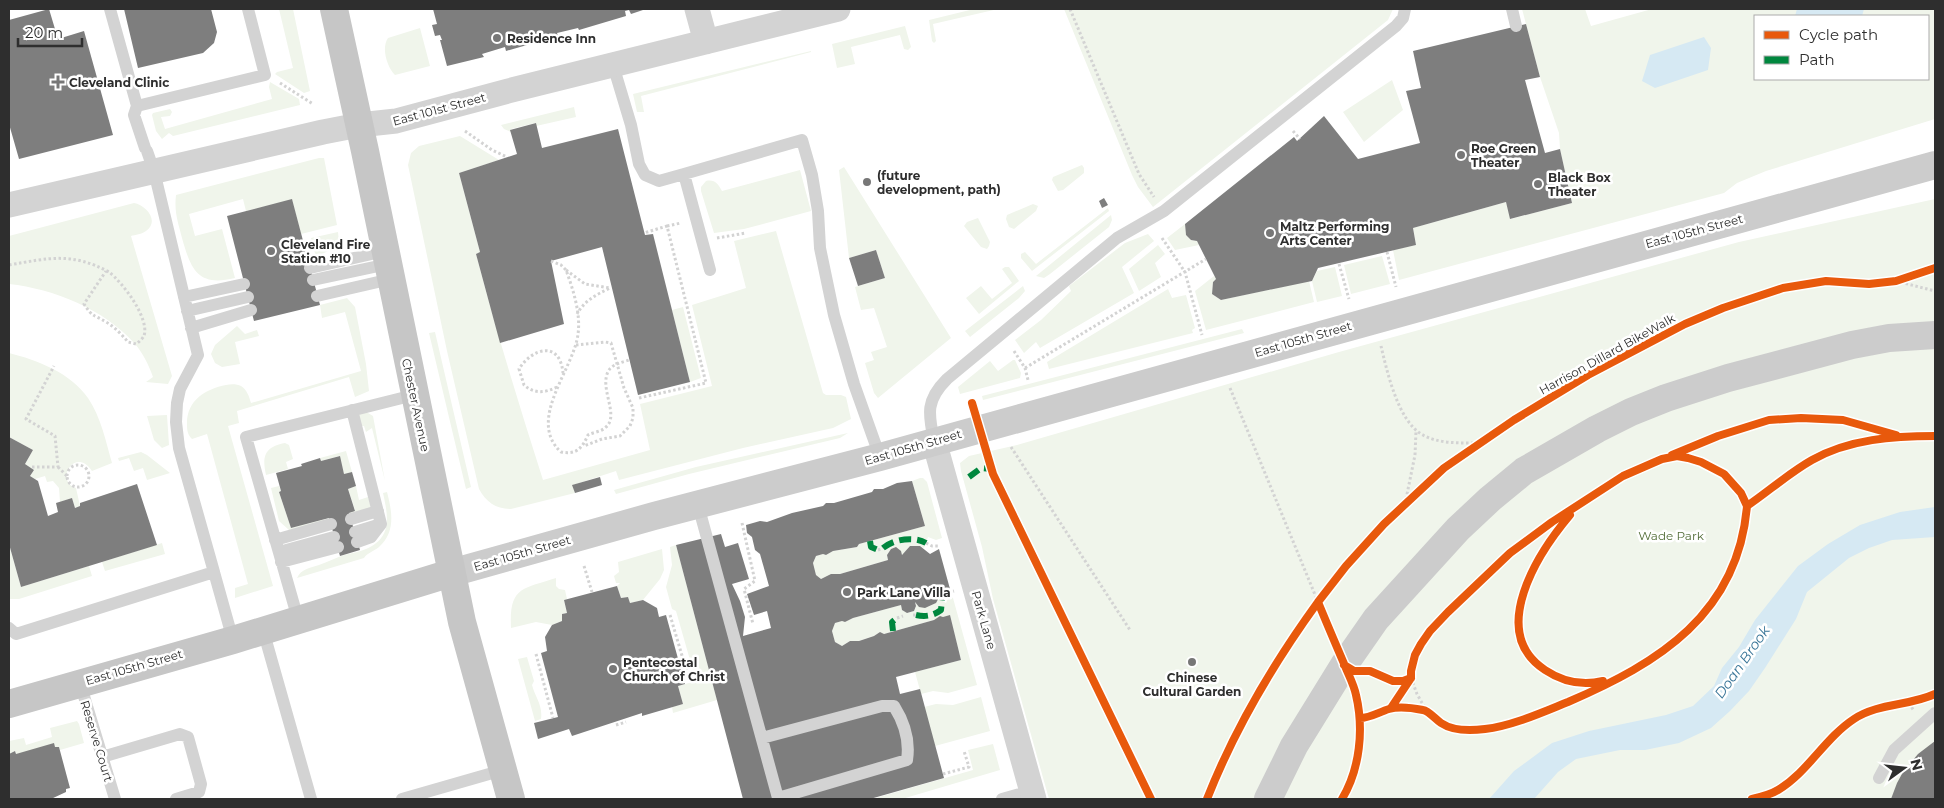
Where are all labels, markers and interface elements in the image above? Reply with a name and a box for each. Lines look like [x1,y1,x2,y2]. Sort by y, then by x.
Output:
scale bar [18,15,81,47]
legend [1754,15,1929,80]
text: 20 m [25,23,63,42]
text: Cycle path [1799,25,1878,44]
place label: Residence Inn [507,31,596,46]
marker: Residence Inn [491,32,503,44]
text: Path [1799,50,1835,69]
marker: Cleveland Clinic [51,75,65,89]
place label: Cleveland Clinic [69,75,169,90]
street label: East 101st Street [391,89,487,129]
place label: Roe Green Theater [1471,141,1536,170]
marker: Roe Green Theater [1455,149,1467,161]
place label: (future development, path) [877,168,1001,197]
place label: Black Box Theater [1548,170,1611,199]
marker: (future development, path) [861,176,873,188]
marker: Black Box Theater [1532,178,1544,190]
street label: East 105th Street [1644,211,1745,251]
place label: Maltz Performing Arts Center [1279,219,1390,248]
marker: Maltz Performing Arts Center [1264,227,1276,239]
place label: Cleveland Fire Station #10 [281,237,371,266]
marker: Cleveland Fire Station #10 [265,245,277,257]
street label: Harrison Dillard BikeWalk [1536,310,1678,398]
street label: East 105th Street [1253,318,1353,360]
street label: Chester Avenue [399,357,433,453]
street label: East 105th Street [863,426,963,468]
park label: Wade Park [1638,528,1705,543]
street label: East 105th Street [472,532,572,574]
place label: Park Lane Villa [857,585,951,600]
marker: Park Lane Villa [841,586,853,598]
street label: Park Lane [969,589,999,651]
water label: Doan Brook [1710,622,1774,702]
street label: East 105th Street [84,646,184,688]
place label: Pentecostal Church of Christ [623,655,726,684]
marker: Chinese Cultural Garden [1186,656,1198,668]
marker: Pentecostal Church of Christ [607,663,619,675]
place label: Chinese Cultural Garden [1143,670,1241,699]
street label: Reserve Court [77,698,117,784]
north arrow [1879,743,1929,793]
text: N [1906,757,1927,772]

